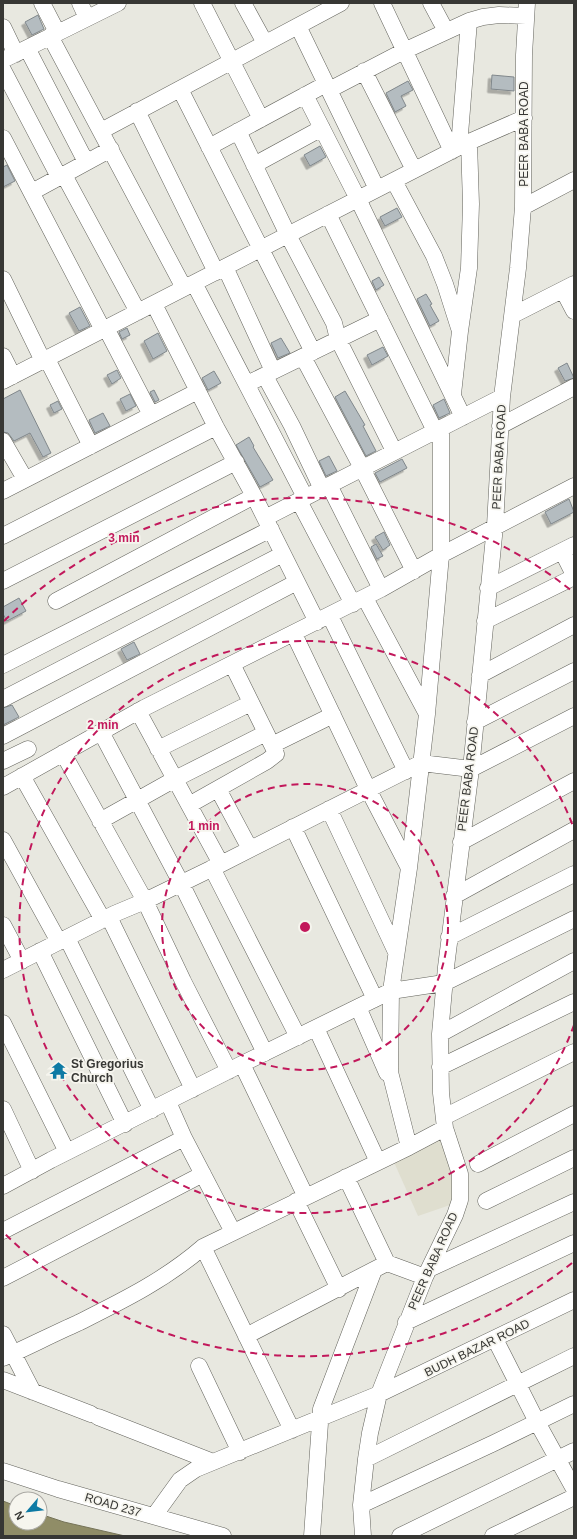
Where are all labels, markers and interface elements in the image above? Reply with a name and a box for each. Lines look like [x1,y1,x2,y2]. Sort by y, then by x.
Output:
street label: PEER BABA ROAD [517,81,531,187]
street label: PEER BABA ROAD [489,404,509,510]
text: 3 min [108,531,140,545]
text: 2 min [87,718,119,732]
street label: PEER BABA ROAD [455,726,481,832]
text: 1 min [188,819,220,833]
centre of rings [298,920,312,934]
place label: St Gregorius Church [71,1057,144,1085]
temple icon: St Gregorius Church [48,1061,68,1081]
street label: PEER BABA ROAD [405,1210,461,1312]
street label: BUDH BAZAR ROAD [422,1316,532,1380]
street label: ROAD 237 [83,1490,143,1520]
north arrow [8,1491,48,1531]
text: N [12,1509,26,1522]

